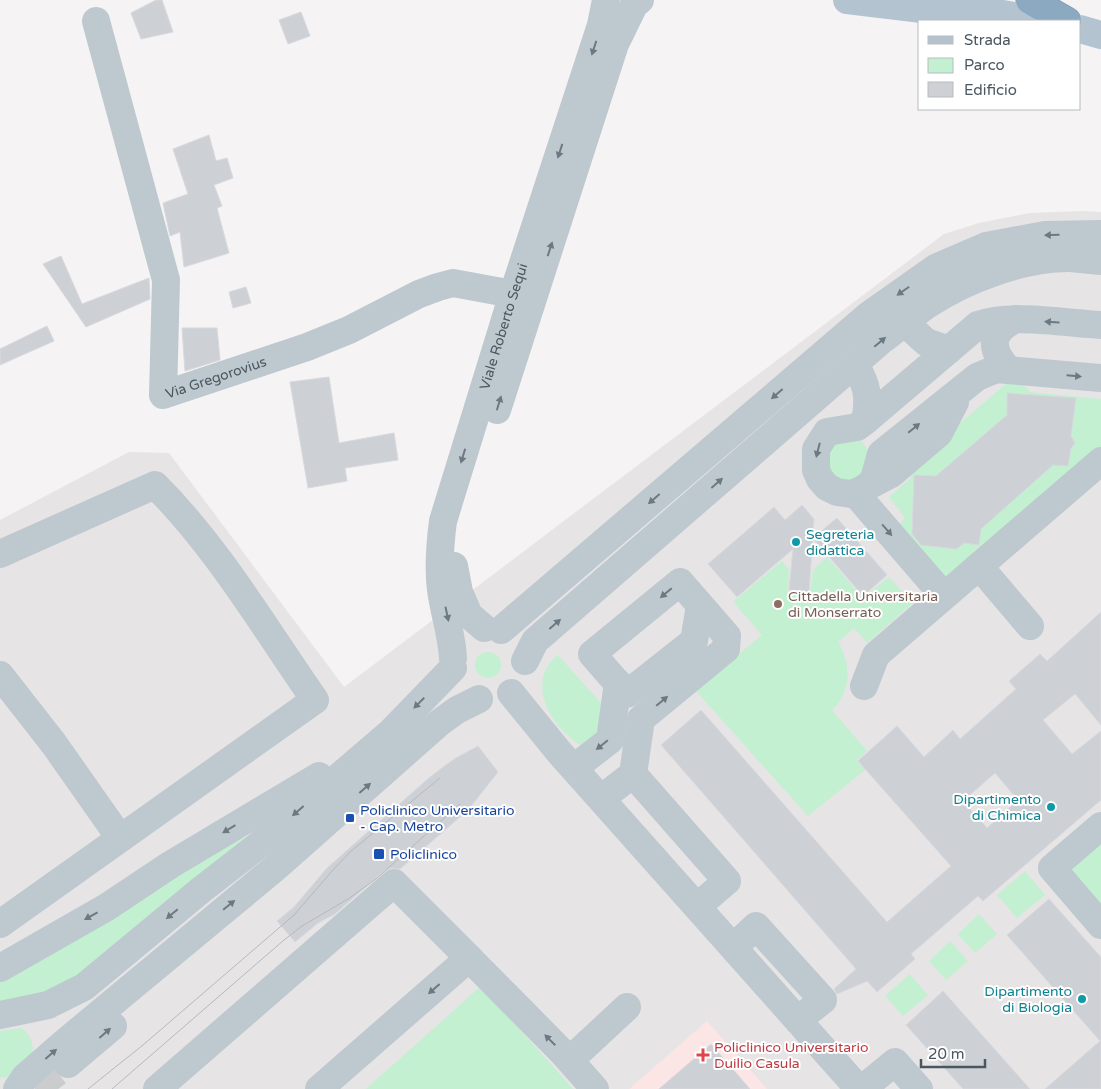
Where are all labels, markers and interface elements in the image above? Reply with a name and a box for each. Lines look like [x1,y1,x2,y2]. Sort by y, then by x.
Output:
legend [918,20,1081,110]
text: Strada [964,31,1011,49]
one-way arrow [589,41,597,56]
text: Parco [964,56,1005,74]
text: Edificio [964,81,1017,99]
one-way arrow [555,143,563,158]
one-way arrow [1044,231,1060,239]
one-way arrow [546,241,554,256]
street label: Viale Roberto Sequi [476,261,531,392]
one-way arrow [896,286,910,296]
one-way arrow [1044,317,1060,325]
one-way arrow [873,337,886,348]
street label: Via Gregorovius [163,353,269,403]
one-way arrow [1067,372,1083,380]
one-way arrow [771,388,784,399]
one-way arrow [495,395,503,410]
one-way arrow [907,423,920,434]
one-way arrow [813,443,821,458]
one-way arrow [459,448,466,463]
one-way arrow [711,477,723,489]
one-way arrow [647,494,660,505]
one-way arrow [881,523,893,535]
place label: Segreteria didattica [806,526,874,559]
marker: Segreteria didattica [790,536,802,548]
one-way arrow [660,587,673,598]
place label: Cittadella Universitaria di Monserrato [788,588,938,621]
marker: Cittadella Universitaria di Monserrato [772,598,784,610]
one-way arrow [443,607,451,623]
one-way arrow [549,619,561,630]
one-way arrow [655,696,668,707]
one-way arrow [413,697,425,709]
one-way arrow [596,740,609,751]
one-way arrow [359,782,371,794]
place label: Dipartimento di Chimica [953,791,1041,824]
marker: Dipartimento di Chimica [1045,801,1057,813]
place label: Policlinico Universitario - Cap. Metro [360,802,514,835]
one-way arrow [292,805,304,816]
marker: Policlinico Universitario - Cap. Metro [344,812,356,824]
one-way arrow [222,824,235,834]
place label: Policlinico [390,846,457,863]
marker: Policlinico [372,847,386,861]
one-way arrow [223,900,235,911]
one-way arrow [166,909,179,920]
one-way arrow [85,911,98,920]
one-way arrow [428,983,440,995]
place label: Dipartimento di Biologia [984,983,1072,1016]
marker: Dipartimento di Biologia [1076,993,1088,1005]
one-way arrow [99,1027,112,1038]
one-way arrow [544,1034,556,1046]
scale bar [921,1036,985,1068]
place label: Policlinico Universitario Duilio Casula [714,1039,868,1072]
text: 20 m [928,1045,965,1063]
one-way arrow [44,1048,56,1060]
marker: Policlinico Universitario Duilio Casula [696,1048,710,1062]

